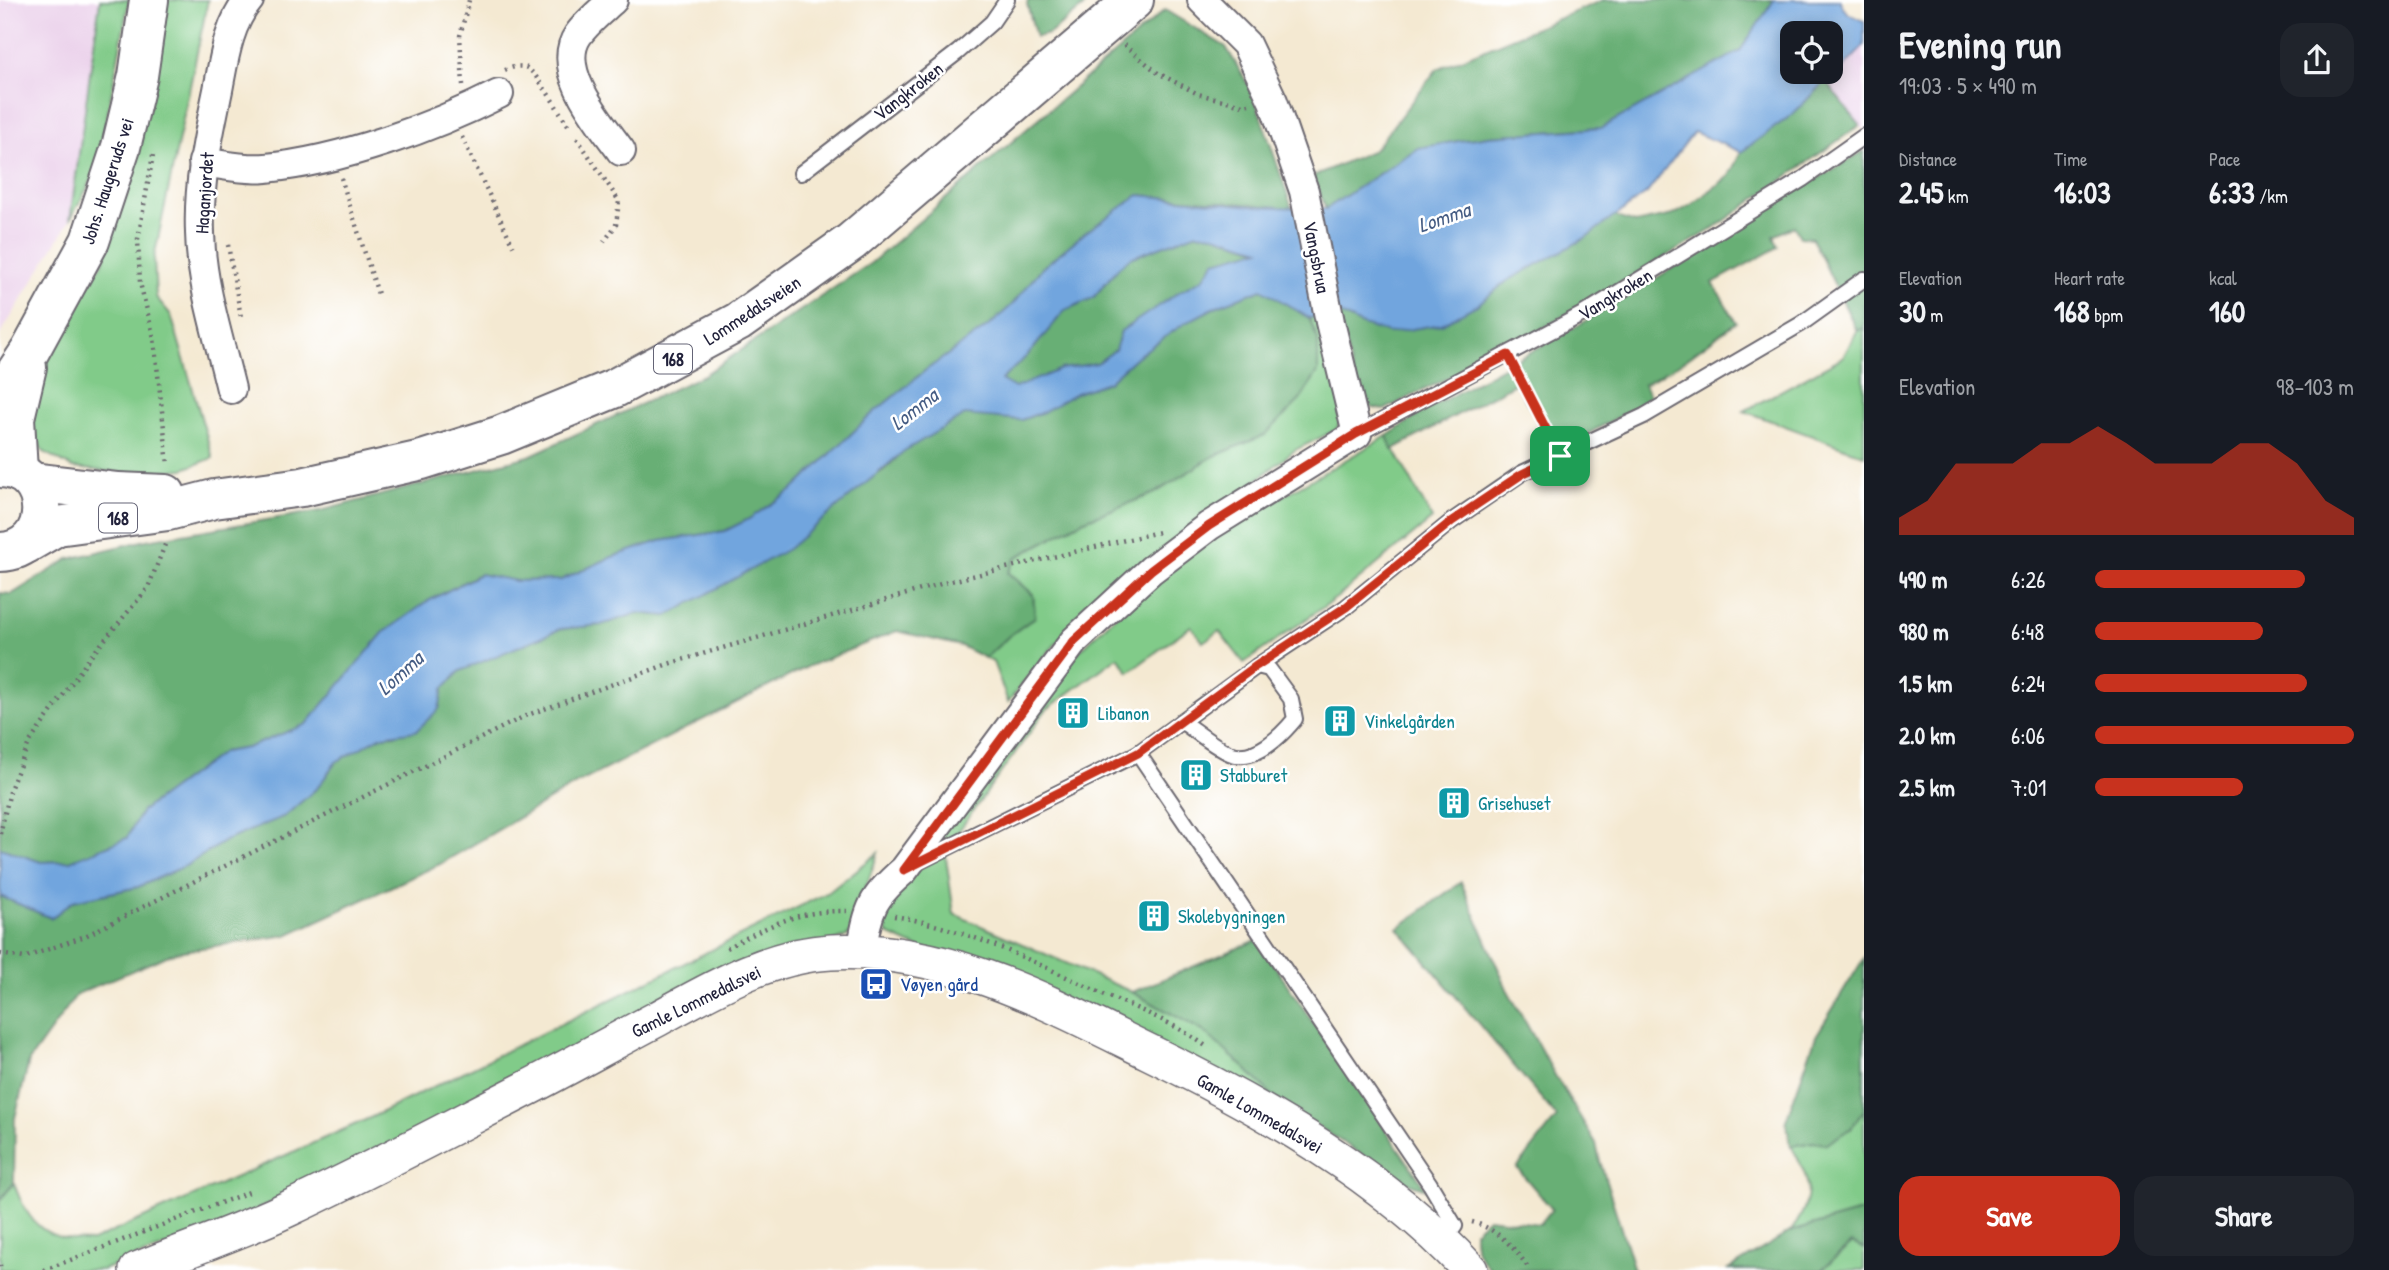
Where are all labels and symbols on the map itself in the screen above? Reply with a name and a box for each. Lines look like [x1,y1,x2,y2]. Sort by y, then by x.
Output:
street label: Vangkroken [868,55,948,127]
street label: Johs. Haugeruds vei [74,114,140,248]
street label: Haganjordet [188,151,220,235]
water label: Lomma [1414,194,1476,239]
street label: Vangsbrua [1297,219,1337,296]
street label: Vangkroken [1573,262,1657,326]
street label: Lommedalsveien [698,269,806,351]
road number: 168 [654,344,692,374]
water label: Lomma [884,380,946,437]
pin [1530,426,1590,486]
road number: 168 [99,504,137,532]
water label: Lomma [371,643,431,702]
building icon: Libanon [1054,694,1092,732]
place label: Libanon [1098,700,1149,726]
building icon: Vinkelgården [1321,702,1359,740]
place label: Vinkelgården [1364,708,1455,734]
building icon: Stabburet [1177,756,1215,794]
place label: Stabburet [1220,762,1288,788]
building icon: Grisehuset [1435,784,1473,822]
place label: Grisehuset [1478,790,1551,816]
building icon: Skolebygningen [1135,897,1173,935]
place label: Skolebygningen [1178,903,1285,929]
street label: Gamle Lommedalsvei [627,958,765,1044]
bus stop icon: Vøyen gård [857,965,895,1003]
place label: Vøyen gård [900,971,978,997]
street label: Gamle Lommedalsvei [1192,1066,1328,1160]

